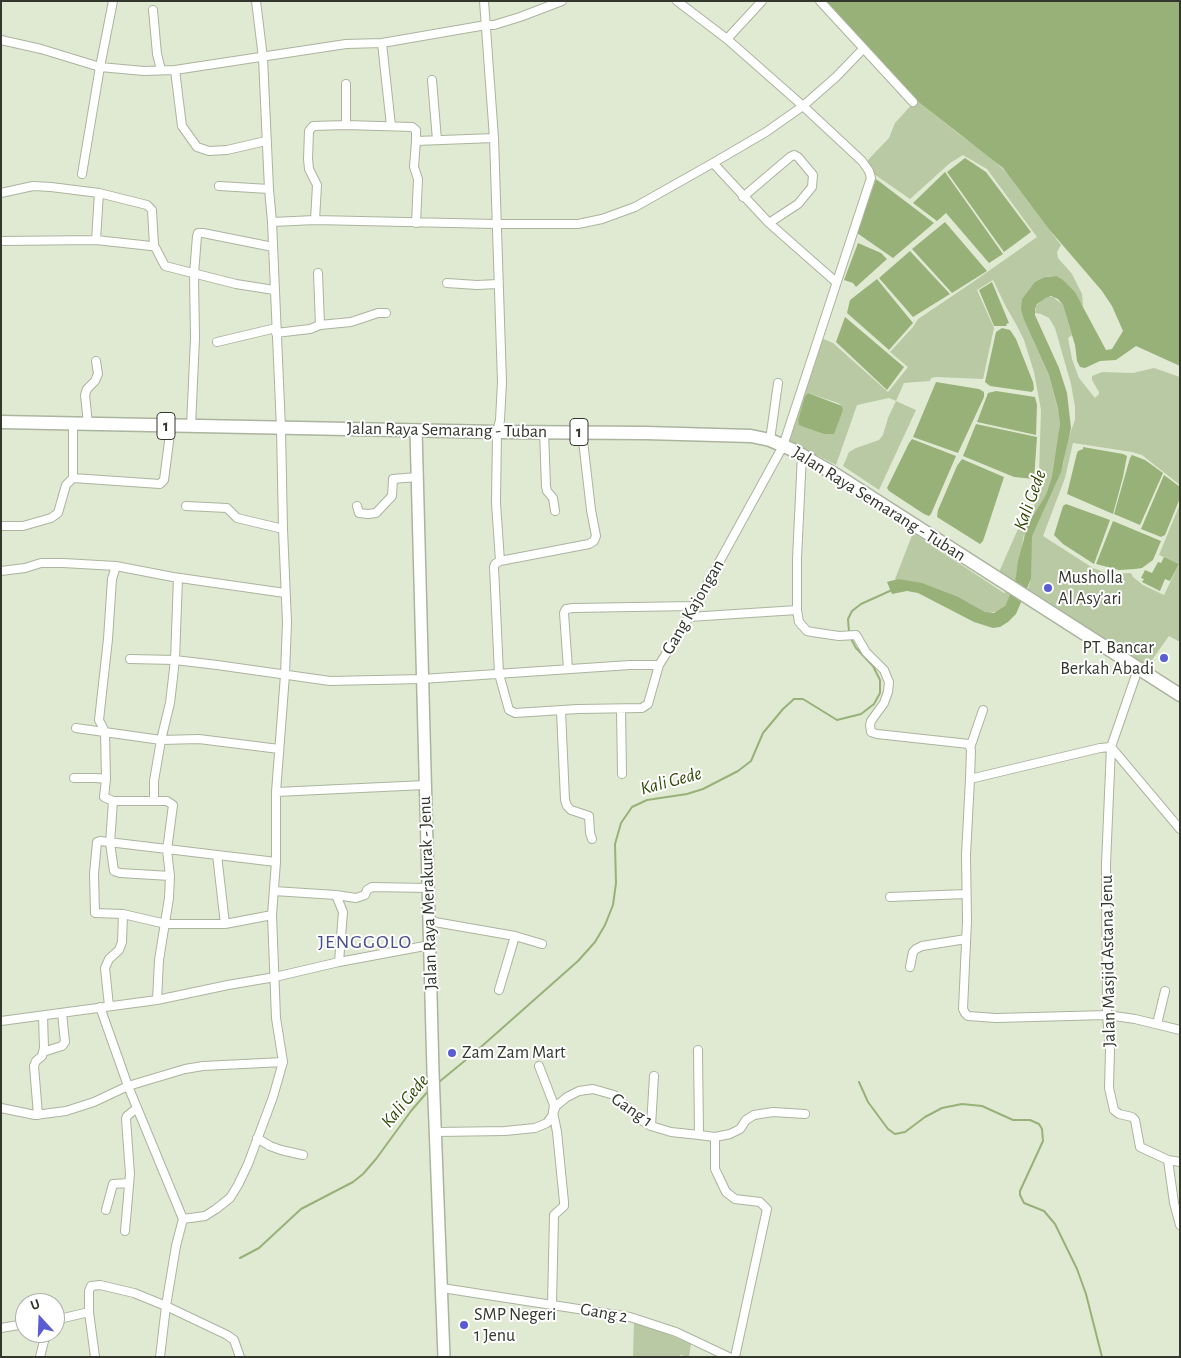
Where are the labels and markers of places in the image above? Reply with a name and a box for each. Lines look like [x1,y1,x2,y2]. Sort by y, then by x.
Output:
place label: Musholla Al Asy'ari [1058,567,1123,610]
marker: Musholla Al Asy'ari [1042,582,1054,594]
place label: PT. Bancar Berkah Abadi [1060,637,1154,680]
marker: PT. Bancar Berkah Abadi [1158,652,1170,664]
place label: Zam Zam Mart [462,1042,566,1064]
marker: Zam Zam Mart [446,1047,458,1059]
place label: SMP Negeri 1 Jenu [474,1304,556,1346]
marker: SMP Negeri 1 Jenu [458,1319,470,1331]

